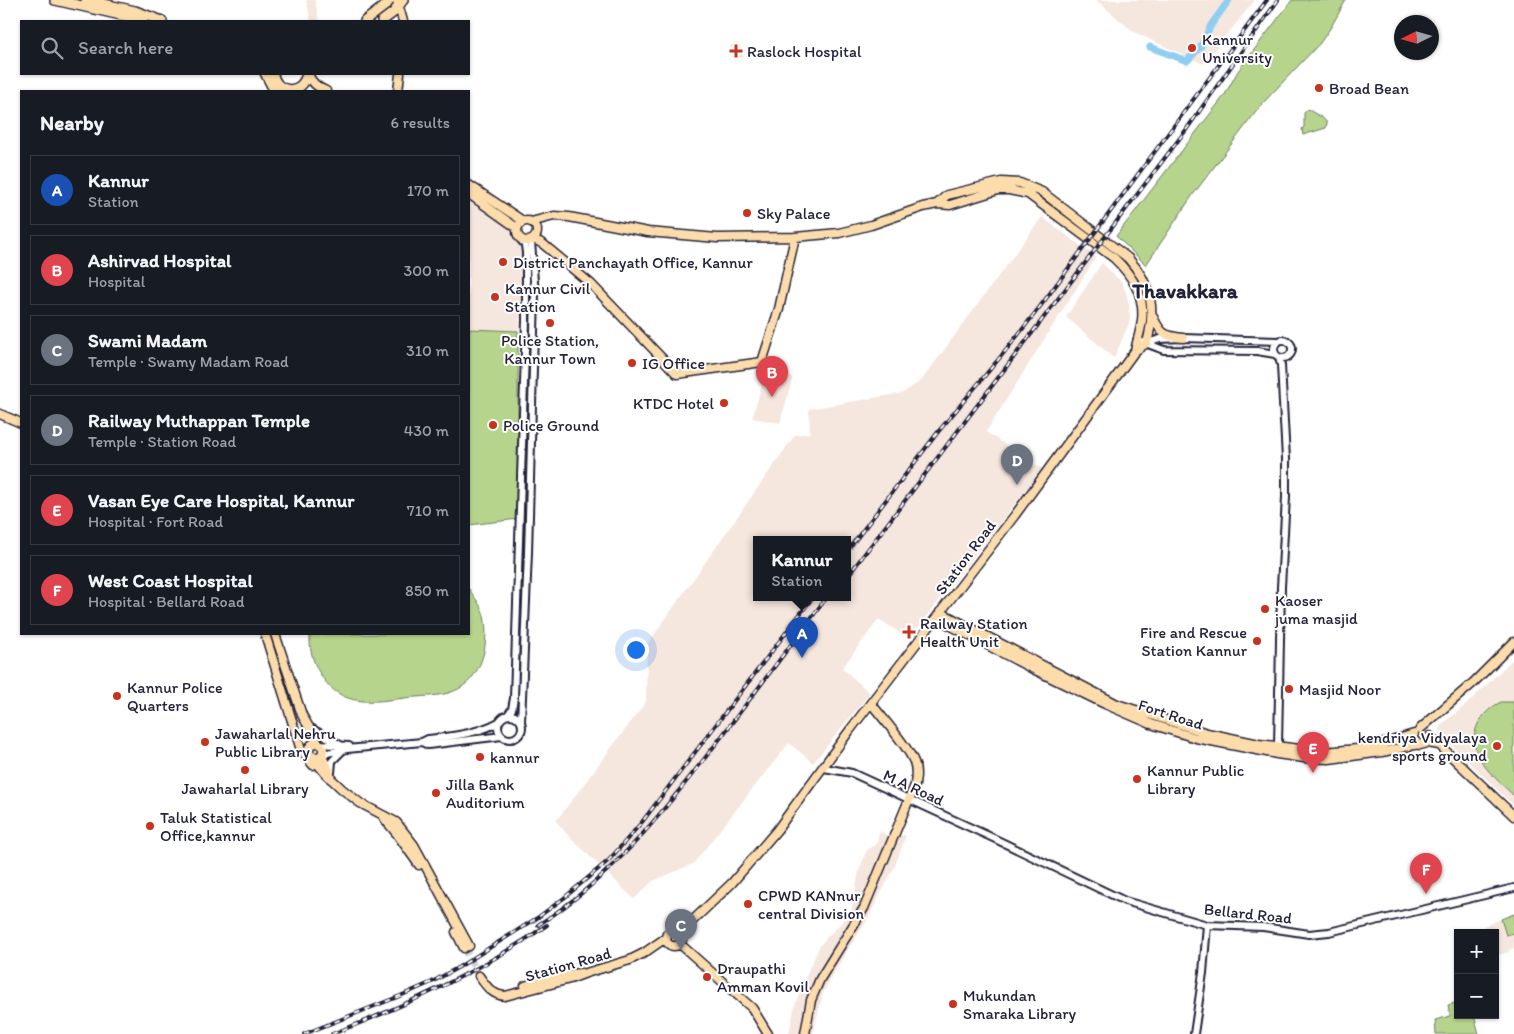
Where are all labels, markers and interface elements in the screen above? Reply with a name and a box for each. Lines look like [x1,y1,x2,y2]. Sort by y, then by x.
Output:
north arrow [1394,15,1439,60]
search box [20,20,470,75]
place label: Kannur University [1202,30,1272,67]
icon: search [38,34,66,62]
text: Search here [78,36,173,59]
place label: Raslock Hospital [747,42,862,61]
marker: Kannur University [1186,42,1198,54]
marker: Raslock Hospital [729,44,743,58]
place label: Broad Bean [1329,79,1409,98]
marker: Broad Bean [1313,82,1325,94]
text: Nearby [40,110,104,135]
text: 6 results [390,113,450,132]
text: Kannur [88,169,149,192]
text: A [52,181,62,200]
text: 170 m [407,181,449,200]
text: Station [88,192,139,211]
place label: Sky Palace [757,204,831,223]
marker: Sky Palace [741,207,753,219]
text: Ashirvad Hospital [88,249,231,272]
place label: District Panchayath Office, Kannur [513,253,754,272]
marker: District Panchayath Office, Kannur [497,256,509,268]
text: B [52,261,62,280]
text: 300 m [404,261,449,280]
text: Hospital [88,272,145,291]
district label: Thavakkara [1131,278,1239,303]
place label: Kannur Civil Station [505,279,591,316]
marker: Kannur Civil Station [489,291,501,303]
marker: Police Station, Kannur Town [544,317,556,329]
text: Swami Madam [88,329,207,352]
place label: Police Station, Kannur Town [501,331,599,368]
text: C [52,341,62,360]
text: 310 m [406,341,449,360]
text: Temple · Swamy Madam Road [88,352,289,371]
place label: IG Office [642,354,705,373]
pin: B [756,356,788,397]
marker: IG Office [626,357,638,369]
place label: KTDC Hotel [633,394,714,413]
marker: KTDC Hotel [718,397,730,409]
text: Railway Muthappan Temple [88,409,310,432]
place label: Police Ground [503,416,599,435]
marker: Police Ground [487,419,499,431]
text: D [52,421,62,440]
text: 430 m [404,421,449,440]
text: Temple · Station Road [88,432,236,451]
pin: D [1001,444,1033,485]
text: Vasan Eye Care Hospital, Kannur [88,489,354,512]
text: E [53,501,61,520]
text: 710 m [407,501,449,520]
text: Hospital · Fort Road [88,512,223,531]
street label: Station Road [931,516,1000,598]
popup [753,536,851,601]
text: Kannur [772,548,832,571]
text: West Coast Hospital [88,569,253,592]
text: Station [772,571,822,590]
text: F [53,581,61,600]
text: 850 m [405,581,449,600]
place label: Kaoser juma masjid [1274,591,1358,628]
text: Hospital · Bellard Road [88,592,245,611]
marker: Kaoser juma masjid [1259,603,1271,615]
place label: Railway Station Health Unit [920,614,1028,651]
pin: A [786,617,818,658]
place label: Fire and Rescue Station Kannur [1140,623,1248,660]
marker: Railway Station Health Unit [902,625,916,639]
marker: Fire and Rescue Station Kannur [1251,635,1263,647]
your location [623,637,649,663]
place label: Kannur Police Quarters [127,678,223,715]
place label: Masjid Noor [1299,680,1382,699]
marker: Masjid Noor [1283,683,1295,695]
marker: Kannur Police Quarters [111,690,123,702]
street label: Fort Road [1136,695,1206,734]
place label: Jawaharlal Nehru Public Library [215,724,336,761]
place label: kendriya Vidyalaya sports ground [1358,728,1488,765]
pin: E [1297,732,1329,773]
marker: Jawaharlal Nehru Public Library [199,736,211,748]
marker: kendriya Vidyalaya sports ground [1491,740,1503,752]
place label: kannur [490,748,540,767]
marker: kannur [474,751,486,763]
place label: Kannur Public Library [1147,761,1244,798]
marker: Jawaharlal Library [239,764,251,776]
street label: M A Road [880,765,947,810]
marker: Kannur Public Library [1131,773,1143,785]
place label: Jilla Bank Auditorium [446,775,525,812]
place label: Jawaharlal Library [181,779,309,798]
marker: Jilla Bank Auditorium [430,787,442,799]
place label: Taluk Statistical Office,kannur [160,808,272,845]
marker: Taluk Statistical Office,kannur [144,820,156,832]
pin: F [1410,853,1442,894]
place label: CPWD KANnur central Division [758,886,865,923]
marker: CPWD KANnur central Division [742,898,754,910]
street label: Bellard Road [1203,899,1293,928]
pin: C [665,909,697,950]
map controls [1454,929,1499,1019]
button: + [1454,929,1499,974]
street label: Station Road [523,943,614,986]
place label: Draupathi Amman Kovil [717,959,809,996]
marker: Draupathi Amman Kovil [701,971,713,983]
button: − [1454,974,1499,1019]
place label: Mukundan Smaraka Library [963,986,1077,1023]
marker: Mukundan Smaraka Library [947,998,959,1010]

